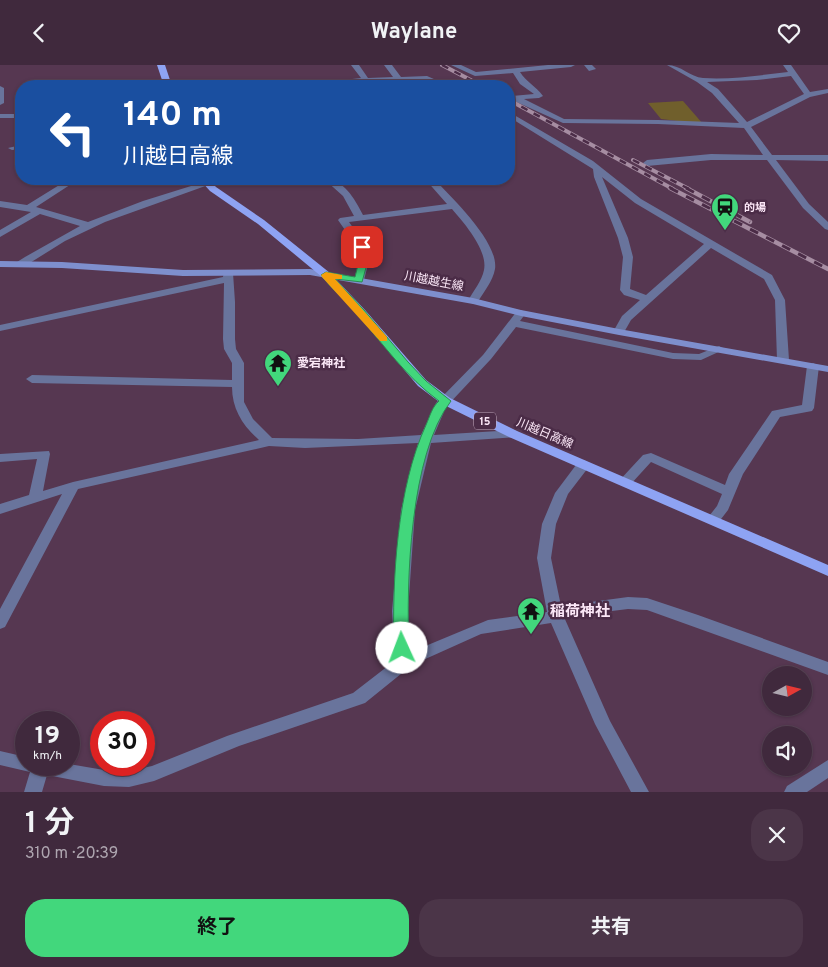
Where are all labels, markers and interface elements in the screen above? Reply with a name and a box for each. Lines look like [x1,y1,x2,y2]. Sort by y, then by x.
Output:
icon: back [25,19,53,47]
text: Waylane [371,19,457,46]
icon: heart [775,19,803,47]
text: 140 m [123,94,222,138]
icon: left [40,100,105,165]
text: 川越日高線 [123,144,233,171]
station icon: 的場 [710,192,740,231]
place label: 的場 [744,201,766,215]
pin [341,226,383,268]
icon: arrive [348,233,376,261]
street label: 川越越生線 [403,268,465,296]
temple icon: 愛宕神社 [263,348,293,387]
place label: 愛宕神社 [297,356,345,372]
road number: 15 [474,413,496,429]
street label: 川越日高線 [514,415,575,453]
temple icon: 稲荷神社 [516,596,546,635]
place label: 稲荷神社 [550,602,610,622]
position arrow [375,621,427,673]
north arrow [762,666,812,716]
map controls [762,666,812,776]
speed limit sign: 30 [90,711,155,776]
text: 19 [35,721,60,753]
button: sound [762,726,812,776]
text: km/h [33,748,62,764]
text: 1 分 [25,806,75,843]
button: close [751,809,803,861]
text: 310 m · 20:39 [25,844,118,864]
button: 終了 [25,899,409,957]
button: 共有 [419,899,803,957]

